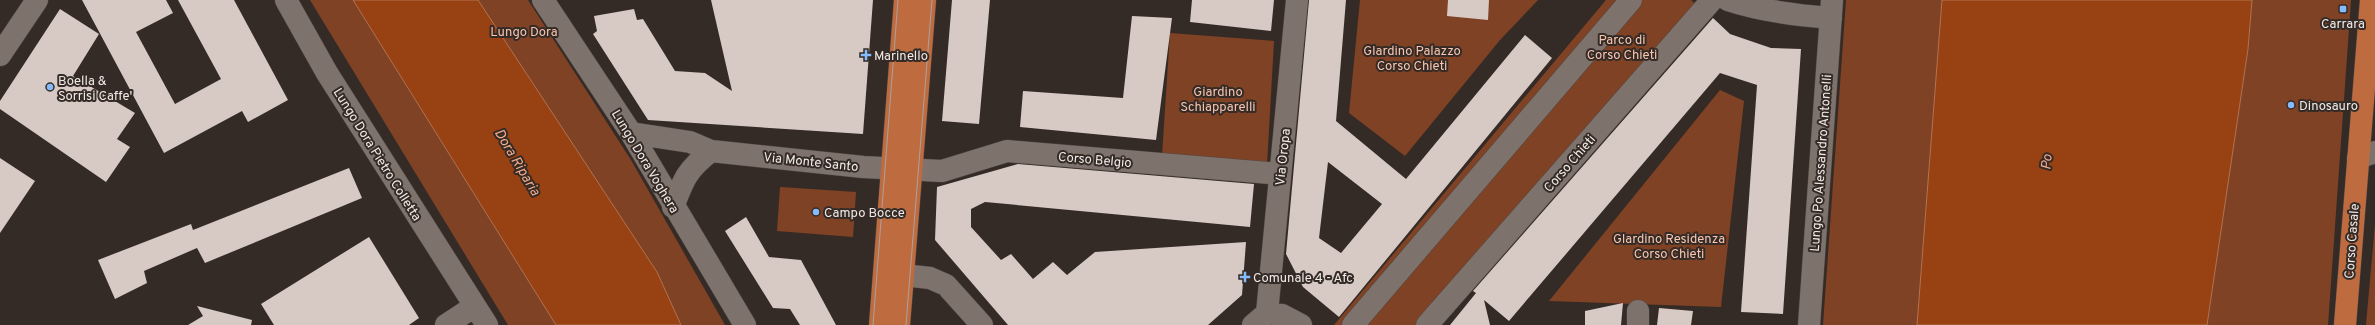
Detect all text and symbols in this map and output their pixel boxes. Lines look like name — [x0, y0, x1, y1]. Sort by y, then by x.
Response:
marker: Carrara — [2338, 4, 2348, 14]
place label: Carrara — [2321, 17, 2365, 33]
park label: Lungo Dora — [490, 25, 558, 41]
park label: Parco di Corso Chieti — [1587, 33, 1657, 64]
park label: GIardino Palazzo Corso Chieti — [1363, 44, 1461, 75]
place label: Marinello — [874, 49, 928, 65]
marker: Marinello — [861, 50, 871, 60]
place label: Boella & Sorrisi Caffe' — [58, 74, 132, 105]
street label: Lungo Po Alessandro Antonelli — [1808, 74, 1836, 252]
marker: Boella & Sorrisi Caffe' — [45, 82, 55, 92]
park label: Giardino Schiapparelli — [1180, 85, 1256, 116]
street label: Lungo Dora Pietro Colletta — [329, 86, 424, 225]
place label: Dinosauro — [2299, 99, 2358, 115]
marker: Dinosauro — [2286, 100, 2296, 110]
street label: Lungo Dora Voghera — [607, 107, 682, 217]
water label: Dora Riparia — [490, 126, 544, 200]
street label: Via Oropa — [1273, 128, 1295, 187]
street label: Corso Chieti — [1541, 132, 1600, 196]
street label: Via Monte Santo — [763, 150, 859, 176]
street label: Corso Belgio — [1057, 150, 1132, 172]
water label: Po — [2038, 153, 2057, 171]
street label: Corso Casale — [2342, 203, 2364, 279]
place label: Campo Bocce — [824, 206, 905, 222]
marker: Campo Bocce — [811, 207, 821, 217]
park label: GIardino Residenza Corso Chieti — [1613, 232, 1725, 263]
place label: Comunale 4 - Afc — [1253, 271, 1353, 287]
marker: Comunale 4 - Afc — [1240, 272, 1250, 282]

